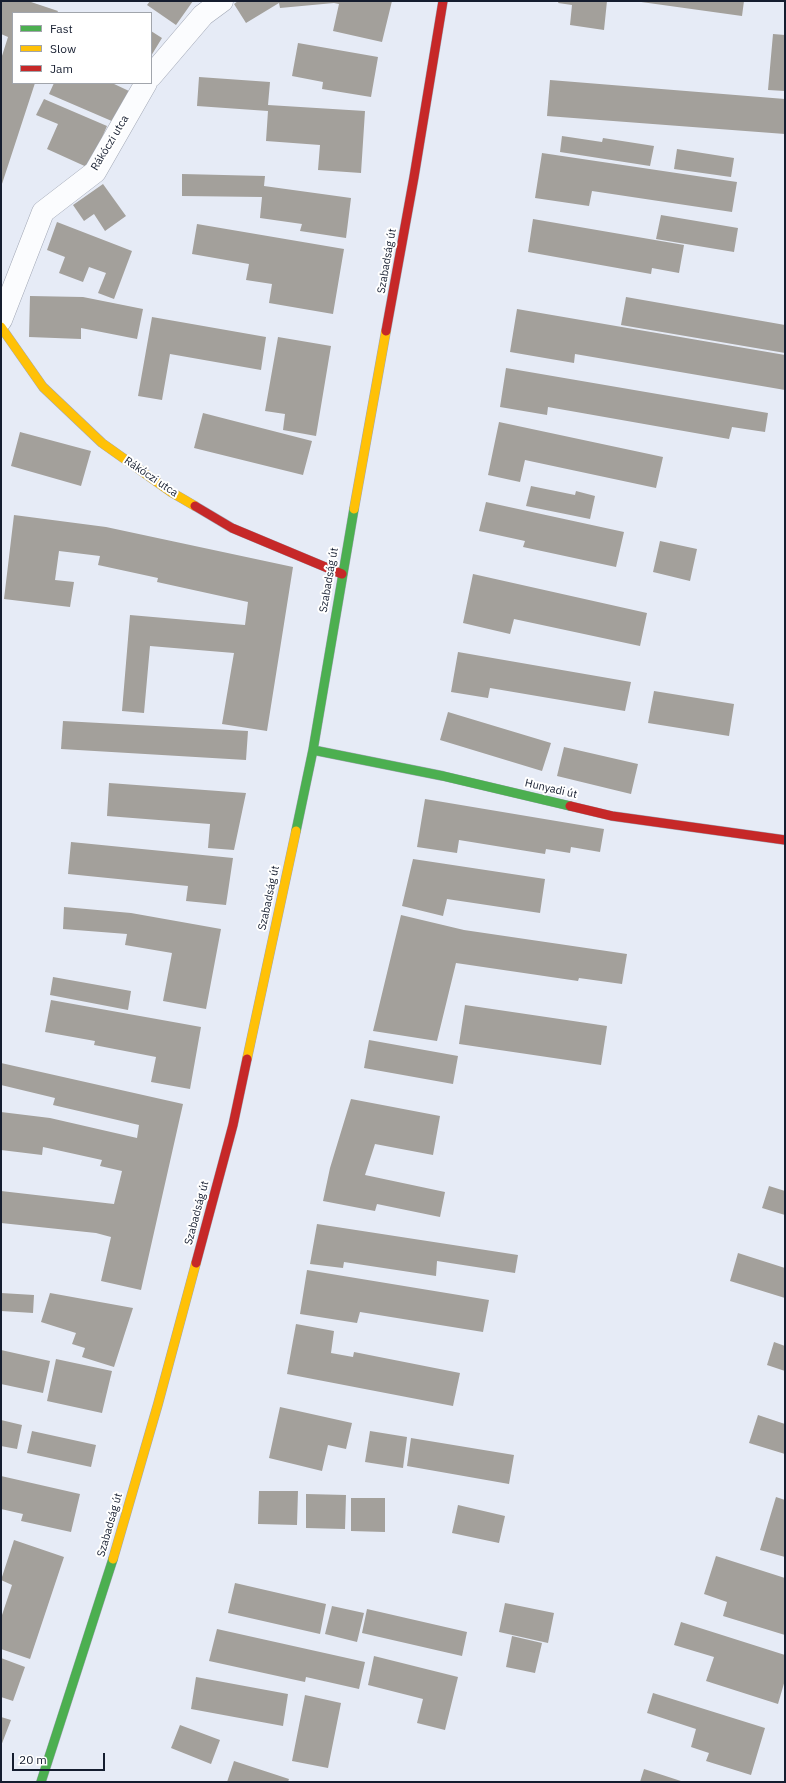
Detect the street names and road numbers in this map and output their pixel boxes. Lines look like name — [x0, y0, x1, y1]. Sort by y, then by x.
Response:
street label: Rákóczi utca — [88, 113, 132, 173]
street label: Szabadság út — [375, 227, 399, 295]
street label: Rákóczi utca — [122, 454, 180, 500]
street label: Szabadság út — [317, 546, 341, 614]
street label: Hunyadi út — [524, 777, 578, 801]
street label: Szabadság út — [256, 864, 282, 932]
street label: Szabadság út — [182, 1180, 212, 1246]
street label: Szabadság út — [95, 1492, 125, 1558]

